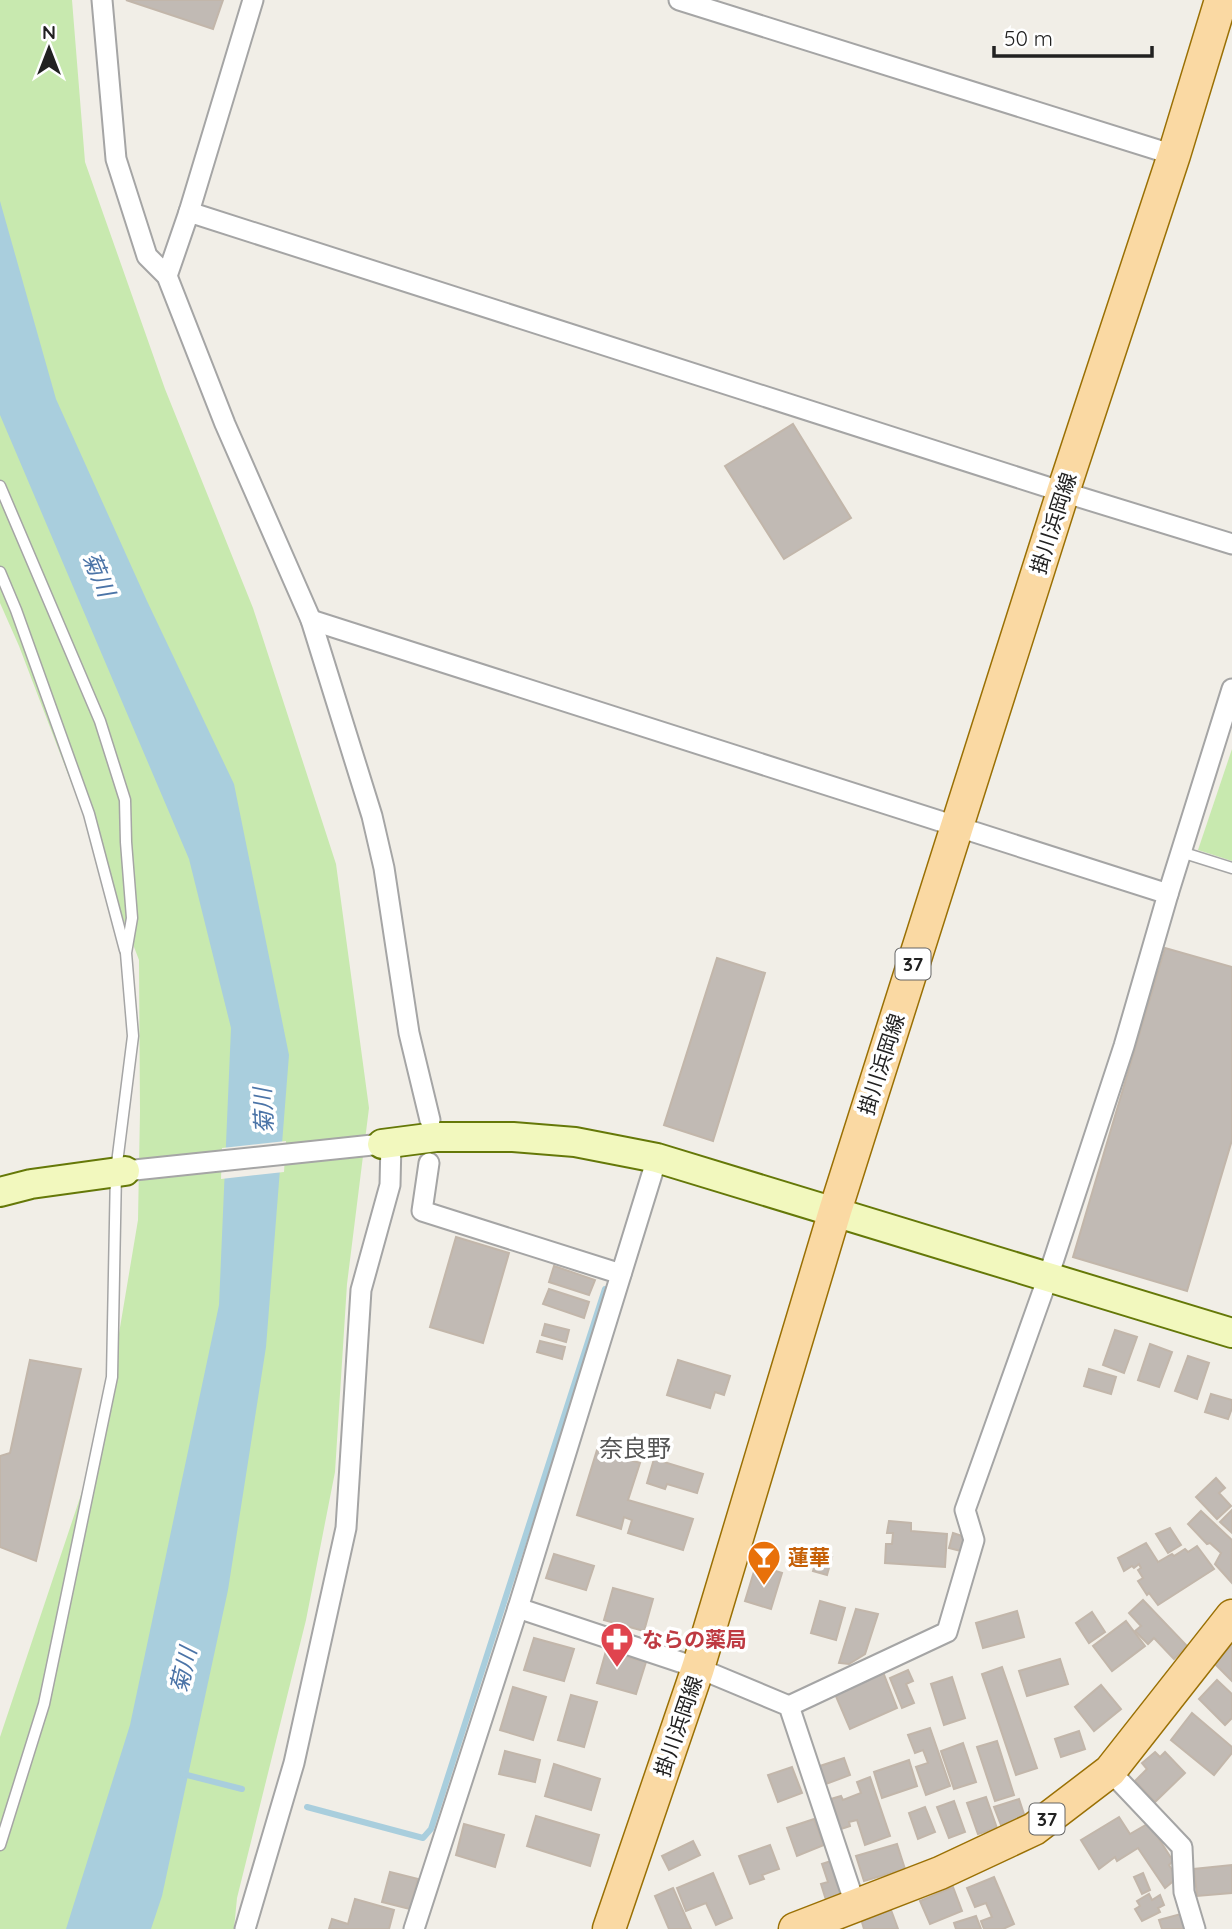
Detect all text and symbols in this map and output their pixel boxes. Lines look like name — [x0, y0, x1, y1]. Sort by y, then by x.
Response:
north arrow — [14, 14, 84, 84]
scale bar — [994, 14, 1152, 58]
text: N — [42, 20, 56, 44]
text: 50 m — [1004, 25, 1053, 51]
street label: 掛川浜岡線 — [1024, 469, 1082, 577]
water label: 菊川 — [77, 547, 123, 604]
road number: 37 — [895, 948, 930, 980]
street label: 掛川浜岡線 — [852, 1010, 910, 1118]
water label: 菊川 — [247, 1084, 279, 1135]
district label: 奈良野 — [599, 1433, 671, 1463]
bar icon: 蓮華 — [745, 1538, 783, 1587]
place label: 蓮華 — [788, 1544, 830, 1570]
pharmacy icon: ならの薬局 — [598, 1620, 636, 1669]
place label: ならの薬局 — [642, 1626, 747, 1652]
water label: 菊川 — [164, 1641, 203, 1696]
street label: 掛川浜岡線 — [649, 1672, 707, 1780]
road number: 37 — [1030, 1803, 1064, 1834]

